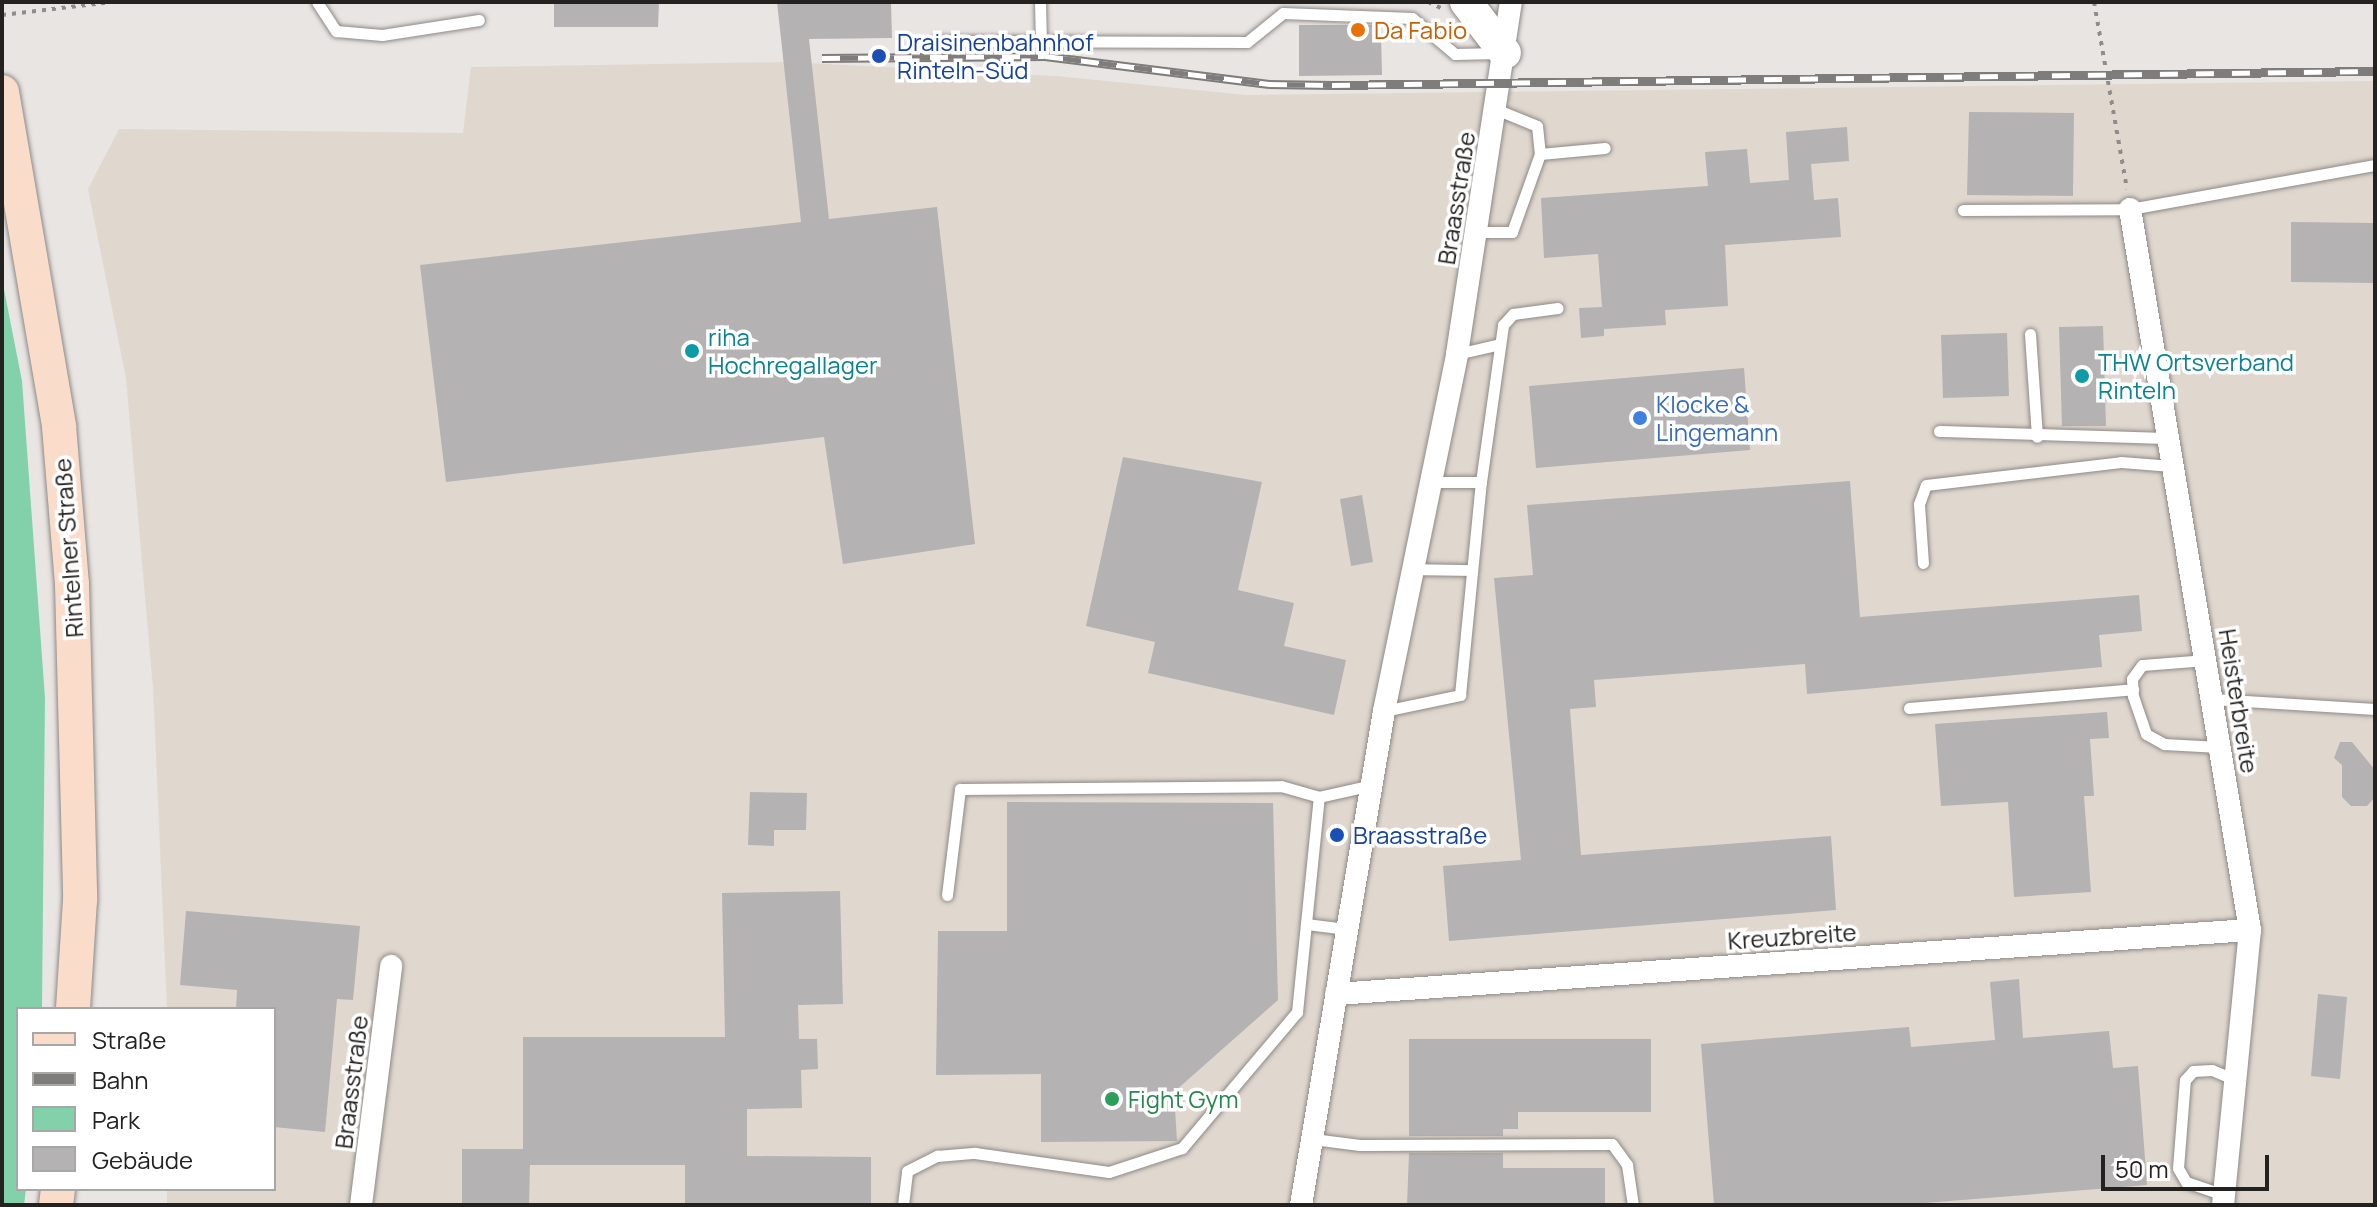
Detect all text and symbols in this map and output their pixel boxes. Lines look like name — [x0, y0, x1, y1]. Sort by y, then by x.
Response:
place label: Da Fabio — [1374, 16, 1467, 44]
marker: Da Fabio — [1349, 21, 1367, 39]
place label: Draisinenbahnhof Rinteln-Süd — [897, 28, 1094, 84]
marker: Draisinenbahnhof Rinteln-Süd — [868, 45, 890, 67]
street label: Braasstraße — [1431, 129, 1481, 267]
place label: riha Hochregallager — [708, 323, 878, 379]
marker: riha Hochregallager — [683, 342, 701, 360]
place label: THW Ortsverband Rinteln — [2098, 348, 2294, 404]
marker: THW Ortsverband Rinteln — [2073, 367, 2091, 385]
place label: Klocke & Lingemann — [1656, 390, 1778, 446]
marker: Klocke & Lingemann — [1631, 409, 1649, 427]
street label: Rintelner Straße — [47, 457, 89, 639]
street label: Heisterbreite — [2213, 627, 2265, 775]
place label: Braasstraße — [1353, 821, 1487, 849]
marker: Braasstraße — [1328, 826, 1346, 844]
street label: Kreuzbreite — [1727, 917, 1857, 955]
legend — [16, 1007, 276, 1191]
street label: Braasstraße — [329, 1014, 373, 1150]
text: Straße — [92, 1023, 166, 1056]
text: Bahn — [92, 1063, 149, 1096]
place label: Fight Gym — [1128, 1085, 1238, 1113]
marker: Fight Gym — [1103, 1090, 1121, 1108]
text: Park — [92, 1103, 140, 1136]
scale bar — [2105, 1139, 2273, 1189]
text: Gebäude — [92, 1143, 193, 1176]
text: 50 m — [2115, 1152, 2169, 1185]

